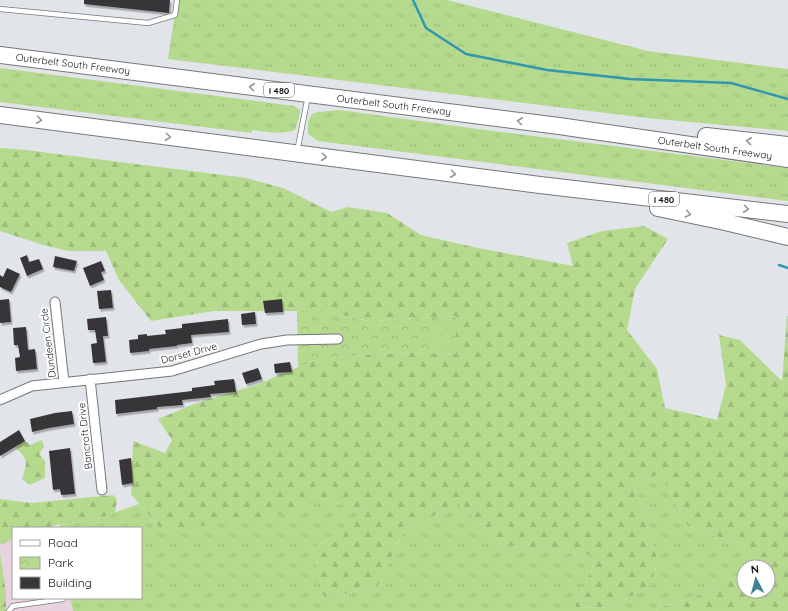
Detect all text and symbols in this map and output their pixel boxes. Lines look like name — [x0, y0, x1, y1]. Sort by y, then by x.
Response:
street label: Outerbelt South Freeway — [15, 51, 131, 77]
one-way arrow — [249, 82, 255, 91]
road number: I 480 — [264, 83, 294, 97]
street label: Outerbelt South Freeway — [336, 92, 452, 118]
one-way arrow — [36, 115, 42, 124]
one-way arrow — [517, 117, 523, 126]
one-way arrow — [165, 132, 171, 141]
street label: Outerbelt South Freeway — [657, 134, 773, 162]
one-way arrow — [746, 137, 752, 146]
one-way arrow — [321, 152, 327, 161]
one-way arrow — [450, 169, 456, 178]
road number: I 480 — [649, 192, 679, 206]
one-way arrow — [743, 204, 749, 213]
one-way arrow — [685, 209, 692, 218]
street label: Dundeen Circle — [37, 307, 59, 378]
street label: Dorset Drive — [159, 339, 219, 367]
street label: Bancroft Drive — [75, 402, 95, 470]
legend — [12, 527, 142, 599]
text: Road — [48, 535, 78, 550]
text: Park — [48, 555, 73, 570]
north arrow — [736, 559, 776, 599]
text: N — [750, 562, 760, 576]
text: Building — [48, 575, 92, 590]

